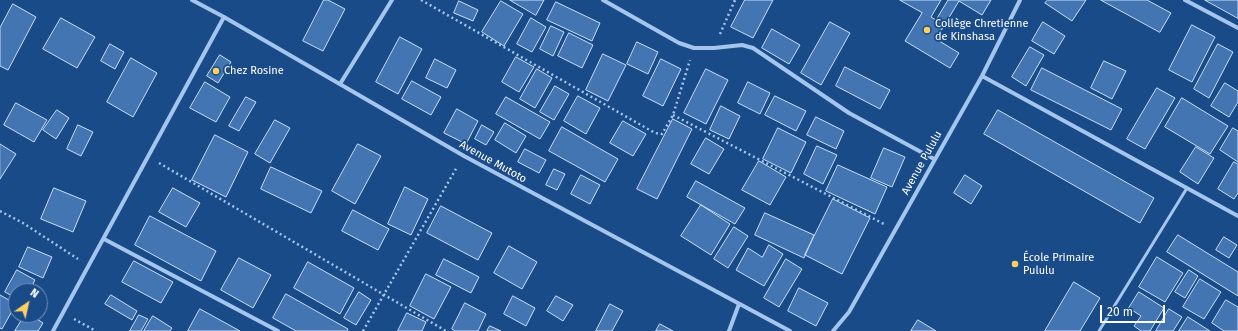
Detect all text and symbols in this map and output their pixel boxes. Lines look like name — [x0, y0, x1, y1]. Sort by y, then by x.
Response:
place label: Collège Chretienne de Kinshasa — [935, 17, 1029, 43]
marker: Collège Chretienne de Kinshasa — [922, 25, 932, 35]
place label: Chez Rosine — [224, 64, 284, 78]
marker: Chez Rosine — [211, 66, 221, 76]
street label: Avenue Pululu — [899, 129, 945, 197]
street label: Avenue Mutoto — [457, 138, 529, 186]
place label: École Primaire Pululu — [1023, 251, 1094, 277]
marker: École Primaire Pululu — [1010, 259, 1020, 269]
north arrow — [8, 283, 48, 323]
text: N — [28, 286, 41, 301]
scale bar — [1102, 297, 1167, 323]
text: 20 m — [1107, 305, 1133, 319]

